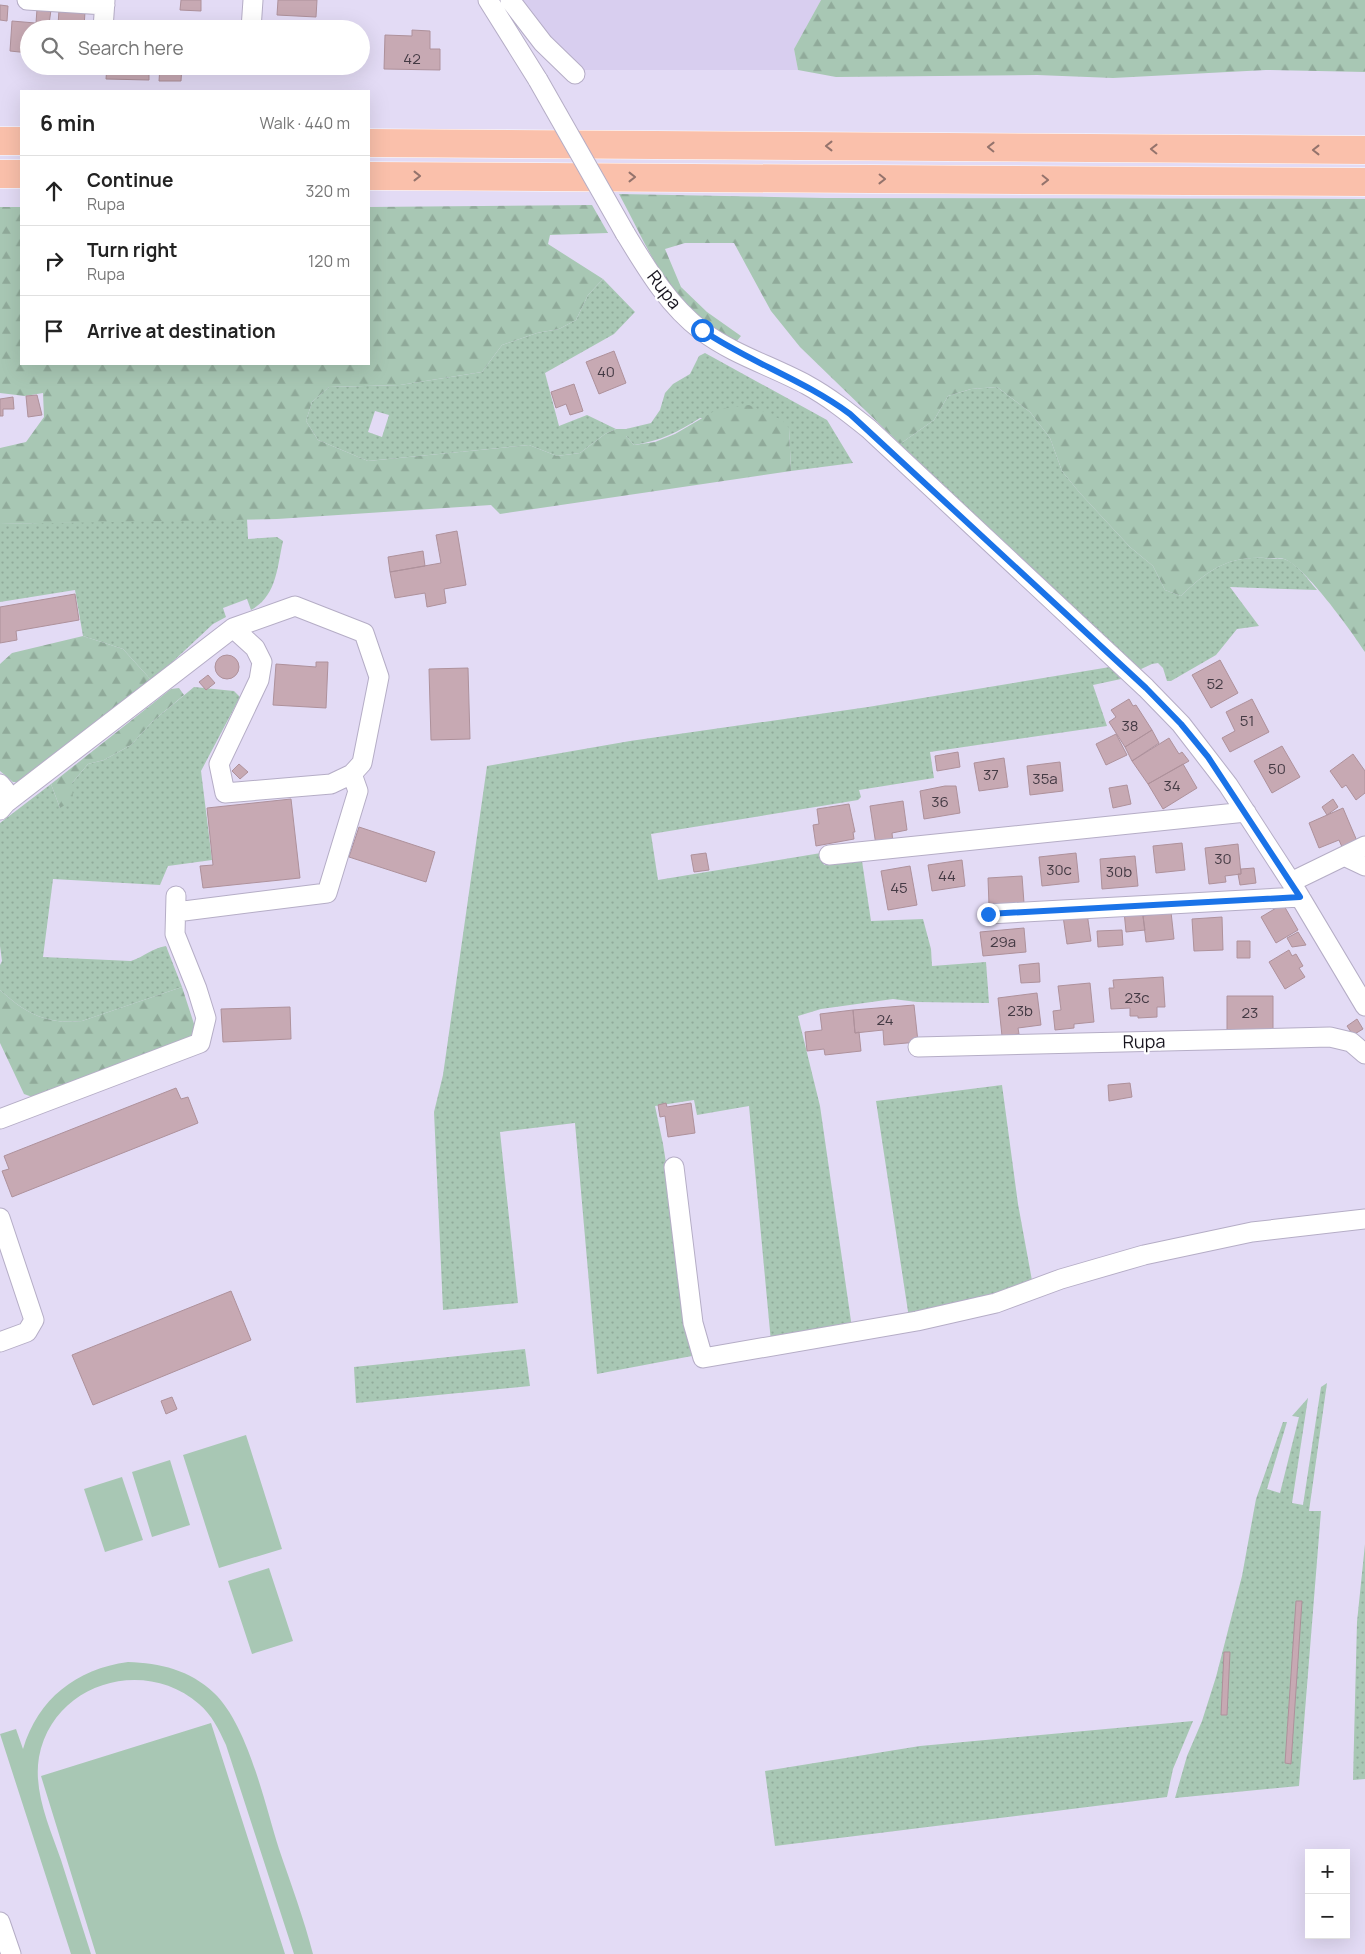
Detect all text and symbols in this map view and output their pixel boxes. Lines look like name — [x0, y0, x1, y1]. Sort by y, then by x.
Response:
search box — [20, 20, 370, 75]
icon: search — [38, 34, 66, 62]
text: Search here — [78, 35, 184, 61]
house number: 42 — [403, 48, 421, 69]
text: 6 min — [40, 109, 95, 137]
text: Walk · 440 m — [260, 112, 350, 134]
one-way arrow — [825, 141, 832, 151]
one-way arrow — [987, 142, 995, 152]
one-way arrow — [1150, 144, 1158, 154]
one-way arrow — [1312, 145, 1320, 155]
text: Continue — [87, 167, 173, 193]
one-way arrow — [414, 171, 422, 181]
one-way arrow — [629, 172, 637, 182]
one-way arrow — [879, 173, 887, 184]
one-way arrow — [1042, 175, 1049, 185]
icon: ahead — [40, 177, 68, 205]
text: 320 m — [306, 180, 350, 202]
text: Rupa — [87, 193, 125, 215]
text: Turn right — [87, 237, 177, 263]
icon: right — [40, 247, 68, 275]
text: 120 m — [308, 250, 350, 272]
text: Rupa — [87, 263, 125, 285]
street label: Rupa — [642, 265, 687, 314]
icon: arrive — [40, 317, 68, 345]
text: Arrive at destination — [87, 318, 276, 344]
route start — [691, 319, 714, 342]
house number: 40 — [597, 361, 615, 382]
house number: 52 — [1207, 673, 1223, 694]
house number: 51 — [1240, 710, 1254, 731]
house number: 38 — [1121, 715, 1139, 736]
house number: 50 — [1268, 758, 1286, 779]
house number: 37 — [983, 764, 999, 785]
house number: 35a — [1032, 768, 1058, 789]
house number: 34 — [1163, 775, 1181, 796]
house number: 36 — [931, 791, 949, 812]
house number: 30 — [1214, 848, 1232, 869]
house number: 30c — [1046, 859, 1072, 880]
house number: 30b — [1106, 861, 1132, 882]
house number: 44 — [938, 865, 956, 886]
house number: 45 — [890, 877, 908, 898]
route end — [977, 903, 1000, 926]
house number: 29a — [990, 931, 1016, 952]
house number: 23c — [1124, 987, 1150, 1008]
house number: 23b — [1007, 1000, 1033, 1021]
house number: 23 — [1242, 1002, 1258, 1023]
house number: 24 — [876, 1009, 894, 1030]
street label: Rupa — [1122, 1029, 1166, 1053]
map controls — [1305, 1849, 1350, 1939]
button: + — [1305, 1849, 1350, 1894]
button: − — [1305, 1894, 1350, 1939]

